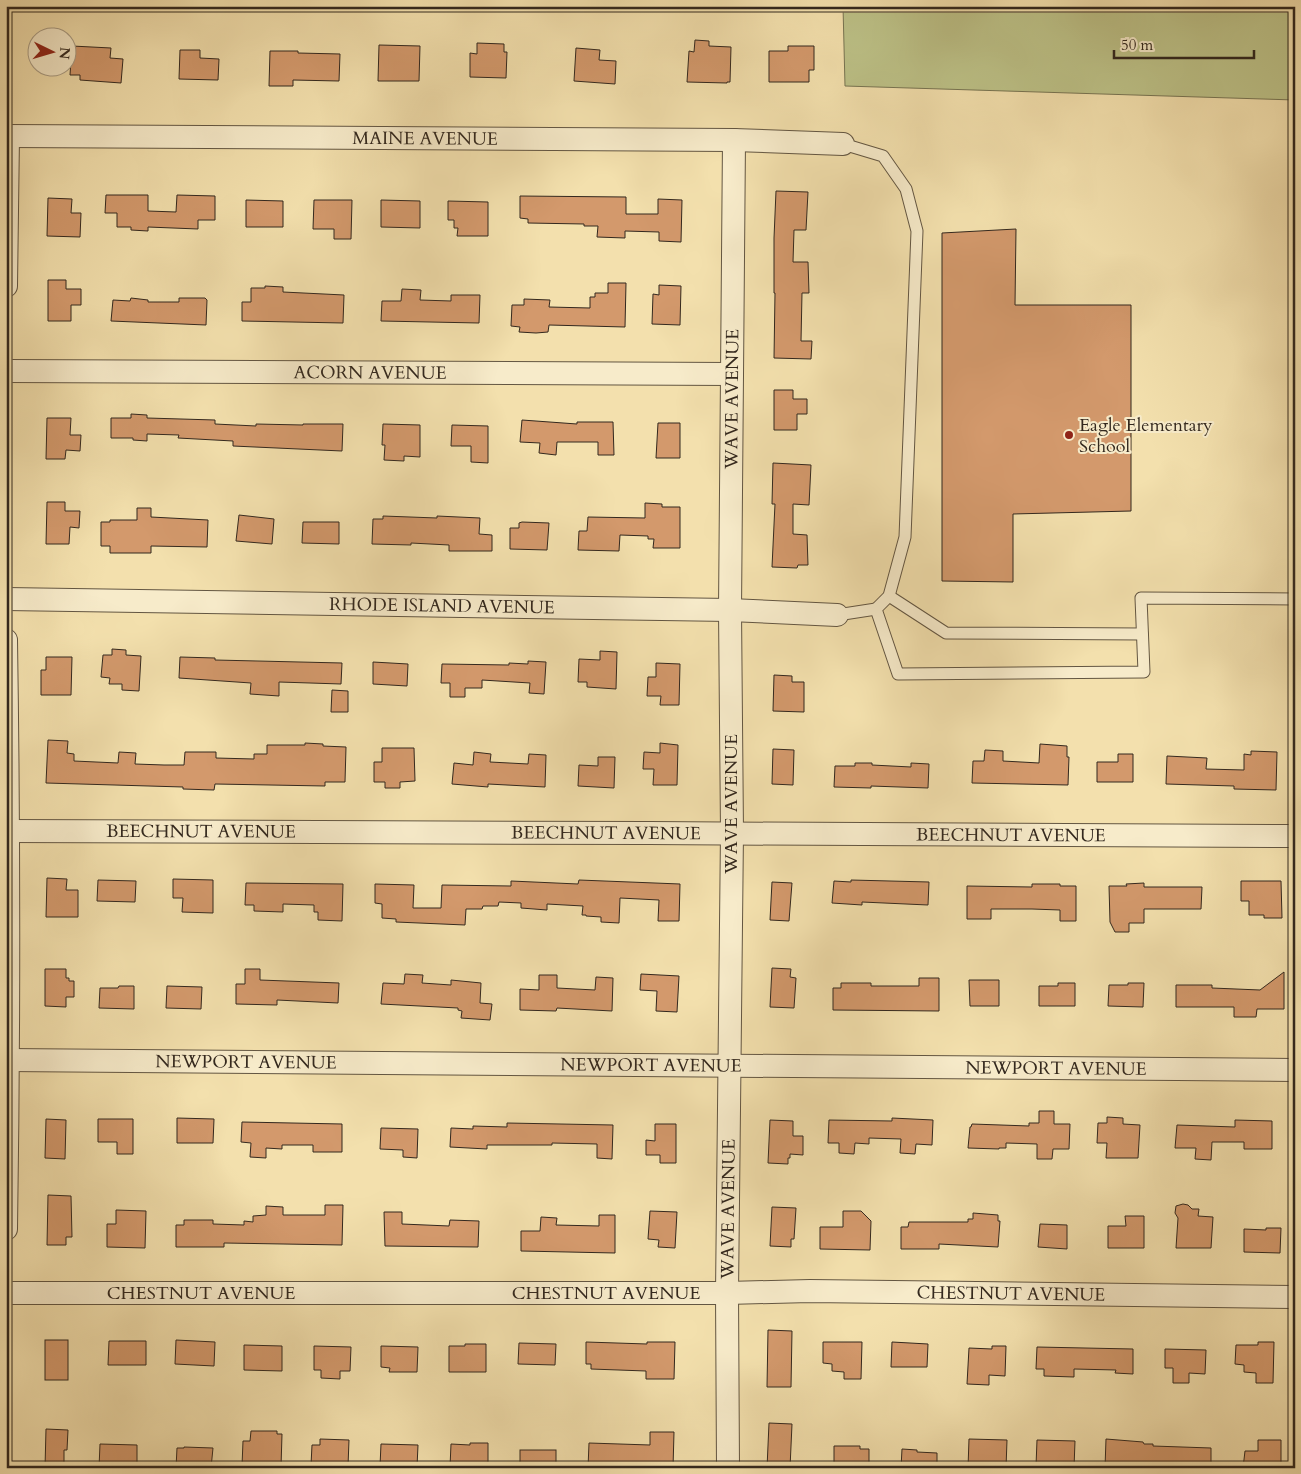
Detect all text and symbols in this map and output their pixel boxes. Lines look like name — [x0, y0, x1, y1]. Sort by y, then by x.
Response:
north arrow — [28, 28, 78, 78]
scale bar — [1114, 28, 1254, 60]
text: 50 m — [1121, 35, 1153, 55]
text: N — [54, 46, 74, 60]
street label: MAINE AVENUE — [352, 126, 498, 152]
street label: WAVE AVENUE — [719, 329, 745, 470]
street label: ACORN AVENUE — [293, 360, 447, 386]
place label: Eagle Elementary School — [1079, 413, 1213, 459]
marker: Eagle Elementary School — [1063, 429, 1075, 441]
street label: RHODE ISLAND AVENUE — [329, 592, 555, 620]
street label: WAVE AVENUE — [719, 734, 744, 875]
street label: BEECHNUT AVENUE — [106, 819, 296, 845]
street label: BEECHNUT AVENUE — [511, 820, 701, 846]
street label: BEECHNUT AVENUE — [916, 823, 1106, 848]
street label: NEWPORT AVENUE — [155, 1049, 337, 1076]
street label: NEWPORT AVENUE — [560, 1052, 742, 1079]
street label: NEWPORT AVENUE — [965, 1055, 1147, 1082]
street label: WAVE AVENUE — [715, 1139, 742, 1280]
street label: CHESTNUT AVENUE — [917, 1280, 1105, 1308]
street label: CHESTNUT AVENUE — [107, 1281, 295, 1306]
street label: CHESTNUT AVENUE — [512, 1281, 700, 1306]

